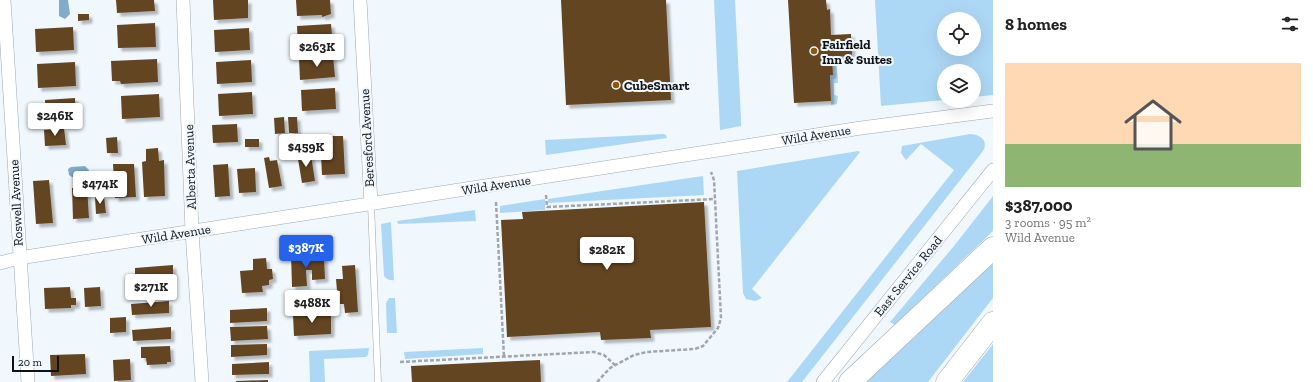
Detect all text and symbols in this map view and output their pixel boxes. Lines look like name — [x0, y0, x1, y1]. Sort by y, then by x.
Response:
map controls — [937, 12, 981, 108]
button: locate — [937, 12, 981, 56]
icon: filters — [1279, 13, 1301, 35]
text: 8 homes — [1005, 14, 1067, 34]
pin: $263K — [289, 34, 345, 68]
place label: Fairfield Inn & Suites — [822, 37, 892, 67]
text: $263K — [299, 39, 335, 54]
marker: Fairfield Inn & Suites — [809, 46, 819, 56]
button: layers — [937, 64, 981, 108]
place label: CubeSmart — [624, 78, 690, 93]
marker: CubeSmart — [611, 80, 621, 90]
street label: Beresford Avenue — [357, 89, 377, 187]
icon: home — [1117, 89, 1189, 161]
pin: $246K — [27, 103, 83, 137]
text: $246K — [37, 108, 73, 123]
street label: Wild Avenue — [780, 122, 852, 148]
street label: Alberta Avenue — [181, 124, 199, 210]
pin: $459K — [278, 134, 334, 168]
text: $459K — [288, 139, 324, 154]
street label: Roswell Avenue — [6, 159, 26, 247]
pin: $474K — [72, 171, 128, 205]
street label: Wild Avenue — [460, 172, 532, 198]
text: $474K — [82, 176, 118, 191]
text: $387,000 — [1005, 195, 1073, 215]
text: 3 rooms · 95 m² — [1005, 215, 1091, 230]
street label: Wild Avenue — [140, 221, 212, 247]
text: Wild Avenue — [1005, 230, 1075, 245]
street label: East Service Road — [871, 233, 945, 319]
pin: $387K — [278, 235, 334, 269]
pin: $282K — [579, 237, 635, 271]
text: $387K — [288, 240, 324, 255]
text: $282K — [589, 242, 625, 257]
pin: $271K — [123, 274, 179, 308]
text: $271K — [134, 279, 168, 294]
pin: $488K — [284, 290, 340, 324]
text: $488K — [294, 295, 330, 310]
scale bar — [12, 354, 59, 373]
text: 20 m — [18, 356, 42, 369]

